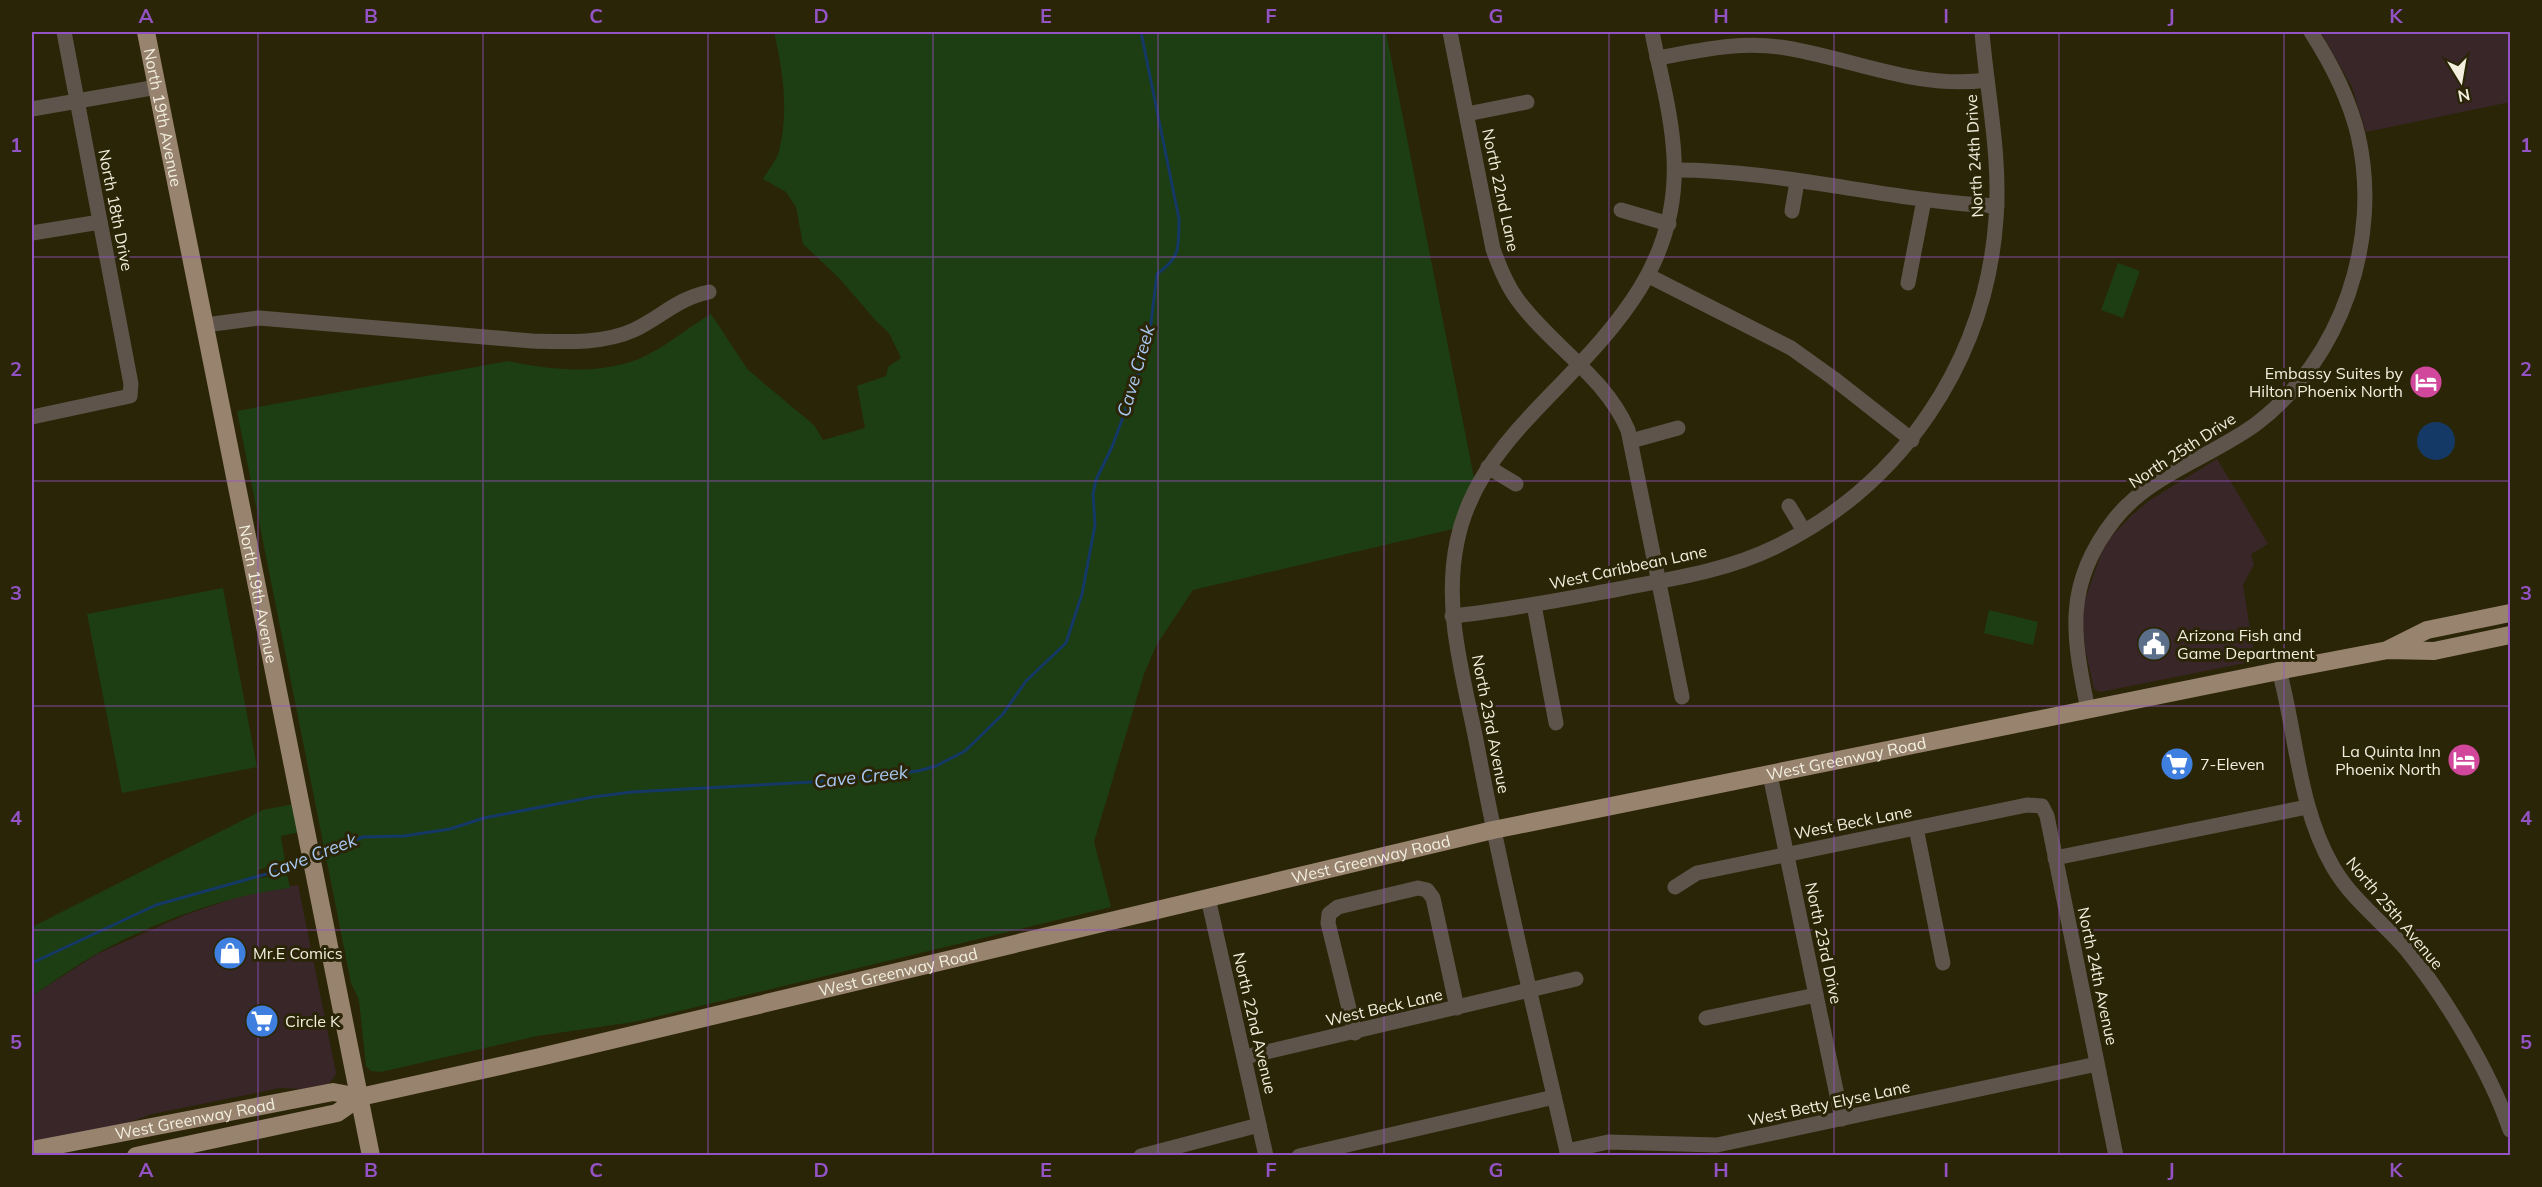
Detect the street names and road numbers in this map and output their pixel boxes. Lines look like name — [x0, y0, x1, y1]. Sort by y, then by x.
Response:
street label: North 19th Avenue — [139, 46, 187, 188]
street label: North 24th Drive — [1961, 94, 1987, 218]
street label: North 22nd Lane — [1478, 127, 1524, 253]
street label: North 18th Drive — [94, 147, 138, 273]
street label: North 25th Drive — [2125, 408, 2239, 492]
street label: North 19th Avenue — [235, 523, 282, 665]
street label: West Caribbean Lane — [1547, 541, 1709, 593]
street label: North 23rd Avenue — [1468, 653, 1514, 795]
street label: West Greenway Road — [1765, 733, 1928, 784]
street label: West Beck Lane — [1792, 801, 1914, 843]
street label: West Greenway Road — [1289, 831, 1452, 888]
street label: North 25th Avenue — [2342, 853, 2448, 973]
street label: North 23rd Drive — [1801, 880, 1847, 1006]
street label: North 24th Avenue — [2074, 905, 2122, 1047]
street label: West Greenway Road — [817, 943, 979, 1000]
street label: North 22nd Avenue — [1229, 950, 1281, 1096]
street label: West Beck Lane — [1324, 984, 1444, 1030]
street label: West Betty Elyse Lane — [1746, 1076, 1912, 1130]
street label: West Greenway Road — [113, 1093, 277, 1144]

